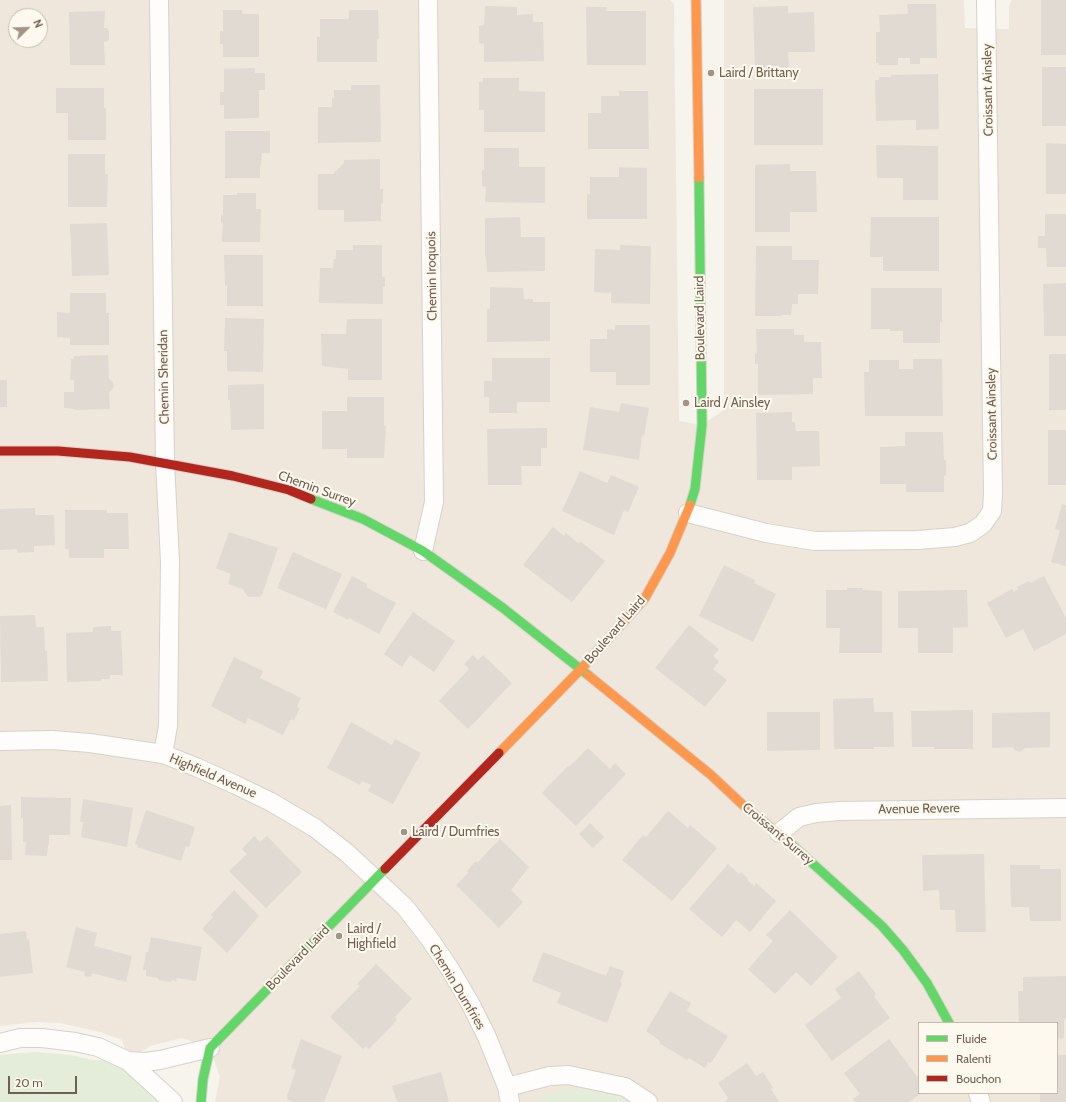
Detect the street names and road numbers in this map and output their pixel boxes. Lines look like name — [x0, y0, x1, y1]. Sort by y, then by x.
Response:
street label: Croissant Ainsley — [979, 43, 997, 137]
street label: Chemin Iroquois — [423, 231, 441, 321]
street label: Boulevard Laird — [691, 276, 709, 360]
street label: Chemin Sheridan — [155, 329, 173, 425]
street label: Croissant Ainsley — [983, 367, 1001, 461]
street label: Chemin Surrey — [276, 468, 358, 510]
street label: Boulevard Laird — [581, 593, 649, 667]
street label: Highfield Avenue — [167, 751, 259, 801]
street label: Croissant Surrey — [739, 799, 817, 869]
street label: Avenue Revere — [878, 800, 960, 818]
street label: Boulevard Laird — [263, 922, 333, 994]
street label: Chemin Dumfries — [425, 942, 489, 1032]

